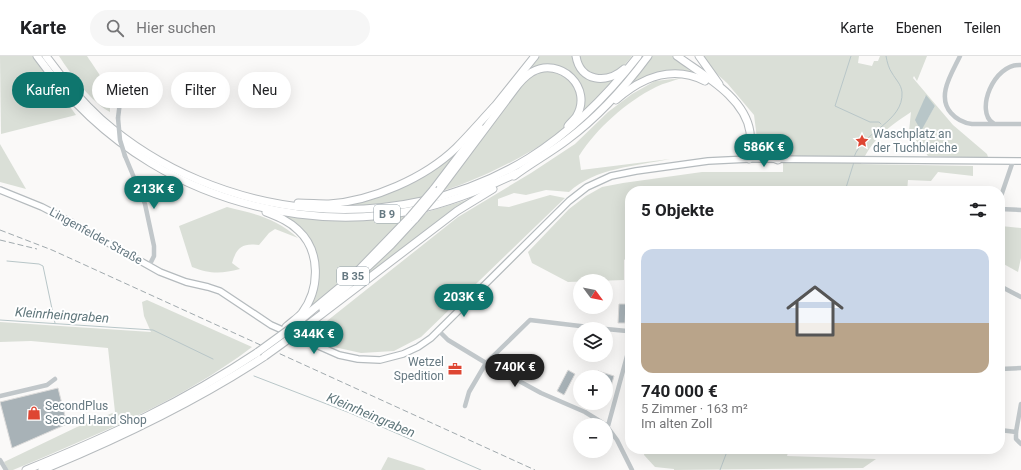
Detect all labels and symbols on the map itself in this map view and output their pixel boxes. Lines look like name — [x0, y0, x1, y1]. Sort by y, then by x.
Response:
place label: Waschplatz an der Tuchbleiche — [873, 127, 957, 155]
place icon: Waschplatz an der Tuchbleiche — [854, 133, 870, 149]
pin: 586K € — [731, 134, 797, 168]
pin: 213K € — [121, 176, 187, 210]
street label: Lingenfelder Straße — [47, 205, 145, 267]
road number: B 9 — [374, 205, 400, 223]
road number: B 35 — [337, 267, 369, 285]
north arrow — [573, 274, 613, 314]
pin: 203K € — [431, 284, 497, 318]
water label: Kleinrheingraben — [14, 304, 110, 326]
pin: 344K € — [281, 321, 347, 355]
pin: 740K € — [482, 354, 548, 388]
place label: Wetzel Spedition — [394, 355, 444, 383]
office icon: Wetzel Spedition — [447, 361, 463, 377]
water label: Kleinrheingraben — [325, 390, 417, 440]
place label: SecondPlus Second Hand Shop — [45, 399, 147, 427]
shop icon: SecondPlus Second Hand Shop — [26, 405, 42, 421]

